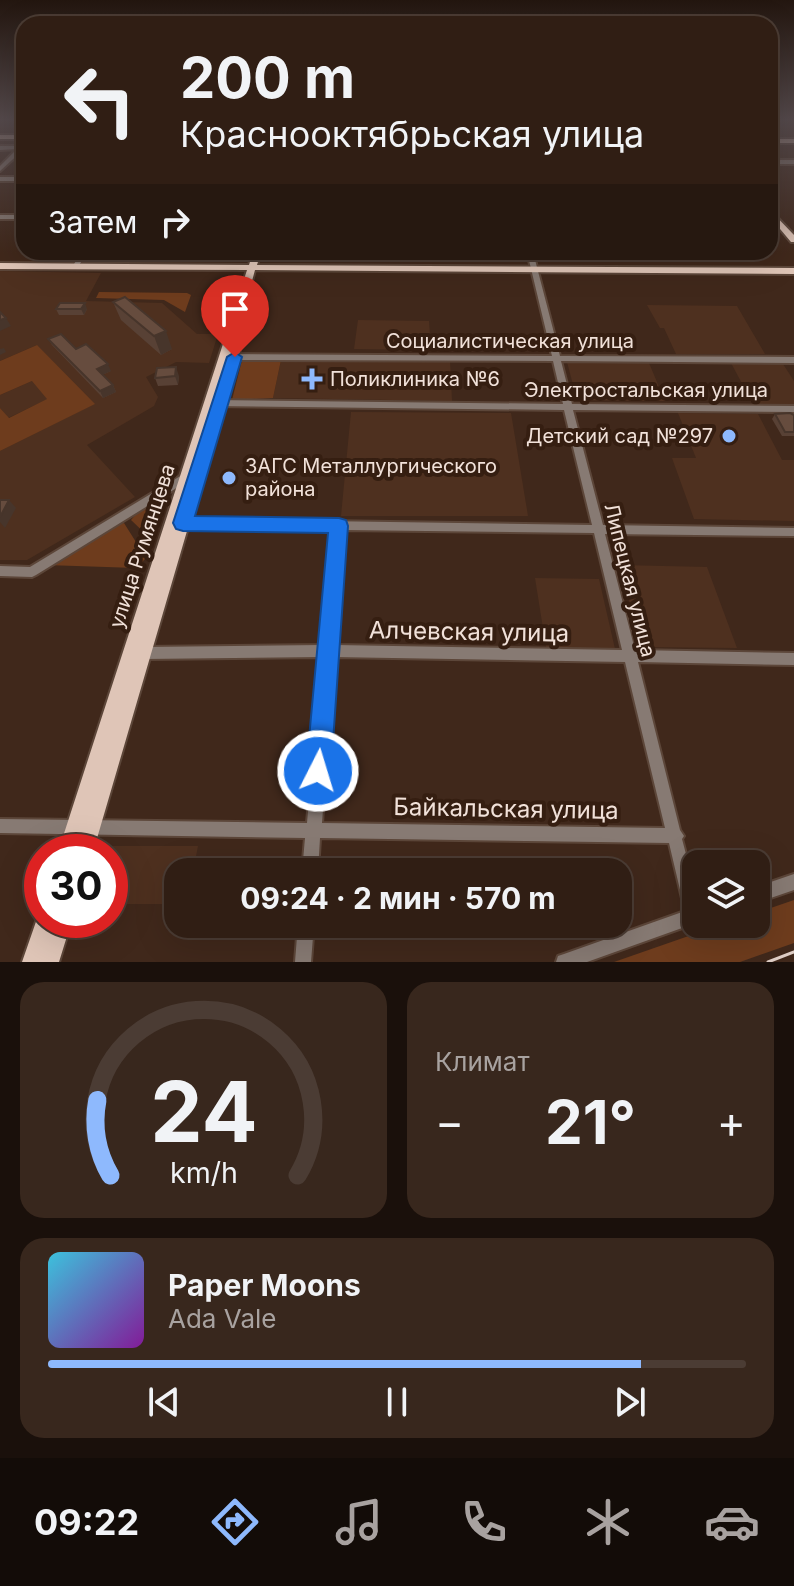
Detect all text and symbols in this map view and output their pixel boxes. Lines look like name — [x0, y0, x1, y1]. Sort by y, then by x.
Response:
text: 200 m — [180, 44, 355, 112]
icon: left — [48, 48, 152, 152]
text: Краснооктябрьская улица — [180, 112, 644, 156]
icon: right — [153, 200, 197, 244]
text: Затем — [48, 204, 137, 240]
pin — [201, 275, 269, 357]
icon: arrive — [213, 287, 257, 331]
street label: Социалистическая улица — [386, 329, 634, 353]
place label: Поликлиника №6 — [330, 367, 500, 391]
marker: Поликлиника №6 — [301, 368, 323, 390]
street label: Электростальская улица — [524, 378, 768, 402]
place label: Детский сад №297 — [526, 424, 713, 448]
marker: Детский сад №297 — [720, 427, 738, 445]
place label: ЗАГС Металлургического района — [245, 454, 497, 501]
street label: улица Румянцева — [104, 461, 180, 631]
marker: ЗАГС Металлургического района — [220, 469, 238, 487]
street label: Липецкая улица — [599, 501, 661, 659]
street label: Алчевская улица — [369, 615, 569, 648]
position arrow — [276, 729, 360, 813]
street label: Байкальская улица — [393, 792, 619, 825]
speed limit sign: 30 — [24, 834, 128, 938]
map controls — [682, 850, 770, 938]
button: layers — [682, 850, 770, 938]
text: 09:24 · 2 мин · 570 m — [240, 880, 556, 916]
text: Климат — [435, 1046, 530, 1077]
text: 24 — [150, 1061, 257, 1162]
text: 21° — [545, 1086, 636, 1158]
text: − — [435, 1095, 464, 1149]
text: + — [717, 1095, 746, 1149]
text: km/h — [170, 1155, 237, 1190]
text: Paper Moons — [168, 1267, 361, 1303]
text: Ada Vale — [168, 1303, 276, 1334]
icon: previous — [142, 1380, 186, 1424]
icon: pause — [375, 1380, 419, 1424]
icon: next — [608, 1380, 652, 1424]
icon: directions — [207, 1494, 263, 1550]
icon: music — [331, 1494, 387, 1550]
icon: phone — [456, 1494, 512, 1550]
icon: climate — [580, 1494, 636, 1550]
icon: car — [704, 1494, 760, 1550]
text: 09:22 — [34, 1500, 139, 1544]

